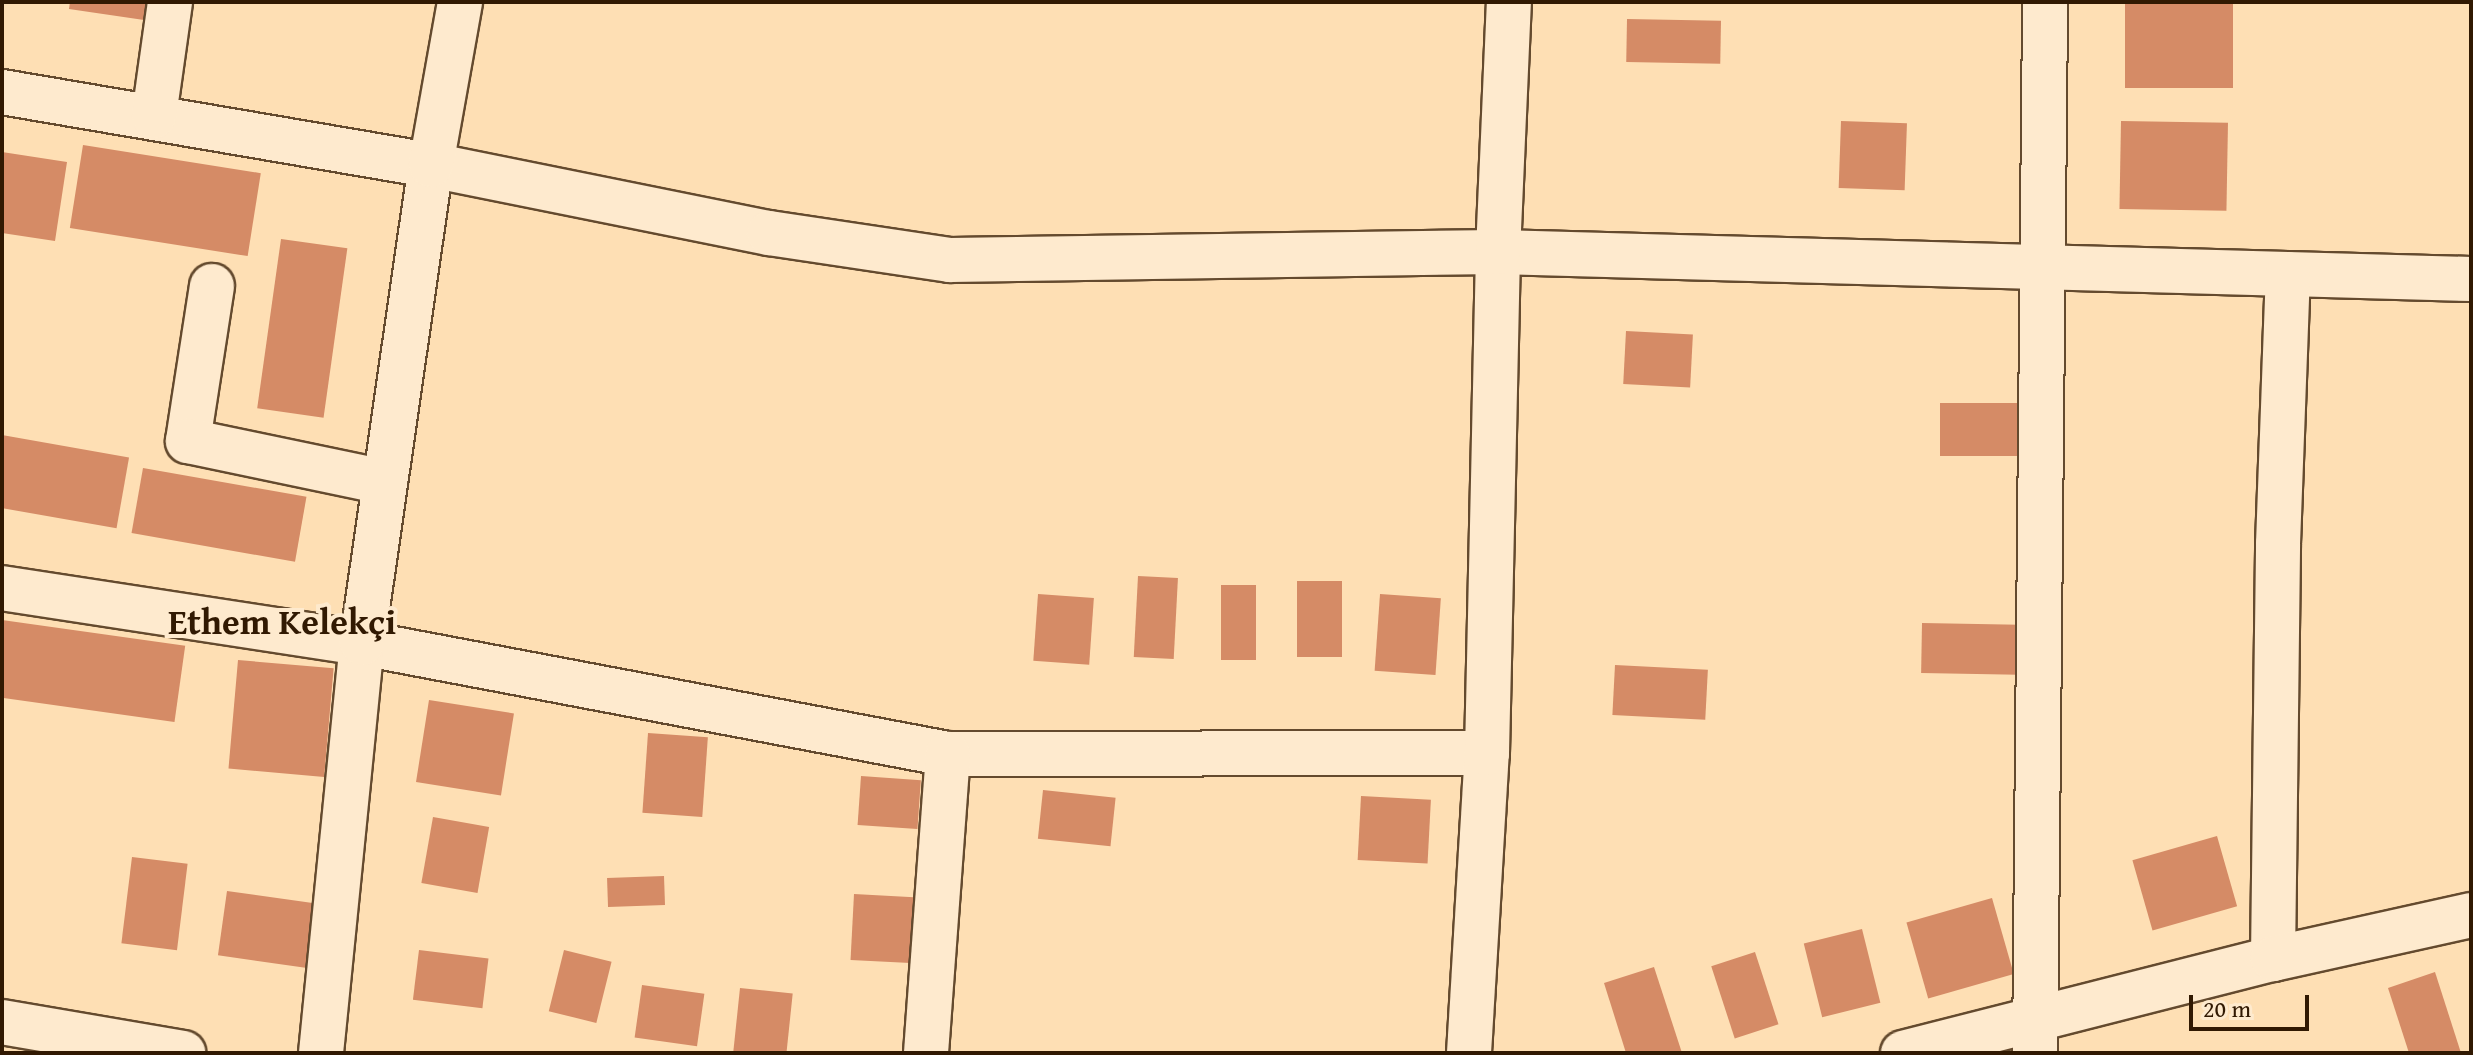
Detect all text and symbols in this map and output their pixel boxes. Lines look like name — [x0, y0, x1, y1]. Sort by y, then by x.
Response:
district label: Ethem Kelekçi — [168, 599, 396, 643]
scale bar — [2193, 979, 2313, 1029]
text: 20 m — [2203, 991, 2251, 1026]

